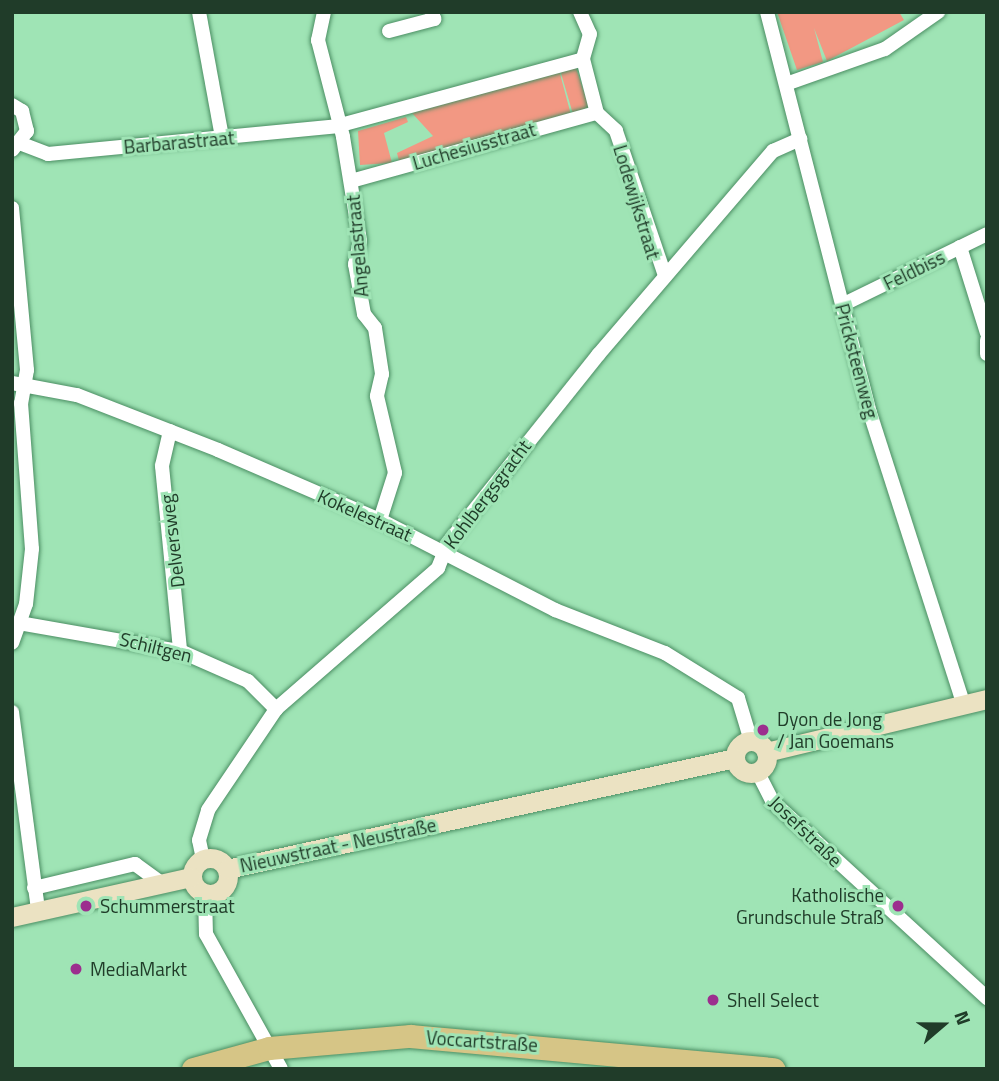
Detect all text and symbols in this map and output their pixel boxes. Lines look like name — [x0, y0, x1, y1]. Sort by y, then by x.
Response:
street label: Luchesiusstraat — [410, 118, 538, 174]
street label: Barbarastraat — [123, 126, 235, 158]
street label: Lodewijkstraat — [609, 142, 665, 262]
street label: Angelastraat — [341, 194, 373, 298]
street label: Feldbiss — [880, 245, 948, 295]
street label: Pricksteenweg — [831, 301, 883, 421]
street label: Kohlbergsgracht — [439, 435, 535, 553]
street label: Kokelestraat — [314, 484, 416, 546]
street label: Delversweg — [155, 493, 189, 589]
street label: Schiltgen — [118, 627, 194, 667]
place label: Dyon de Jong / Jan Goemans — [777, 708, 894, 752]
marker: Dyon de Jong / Jan Goemans — [755, 722, 771, 738]
street label: Josefstraße — [765, 791, 847, 871]
street label: Nieuwstraat - Neustraße — [238, 813, 438, 877]
place label: Katholische Grundschule Straß — [736, 884, 884, 928]
place label: Schummerstraat — [100, 895, 235, 917]
marker: Schummerstraat — [78, 898, 94, 914]
marker: Katholische Grundschule Straß — [890, 898, 906, 914]
place label: MediaMarkt — [90, 958, 187, 980]
marker: MediaMarkt — [68, 961, 84, 977]
place label: Shell Select — [727, 989, 819, 1011]
north arrow — [908, 990, 978, 1060]
marker: Shell Select — [705, 992, 721, 1008]
text: N — [947, 1006, 979, 1029]
street label: Voccartstraße — [425, 1026, 539, 1056]

